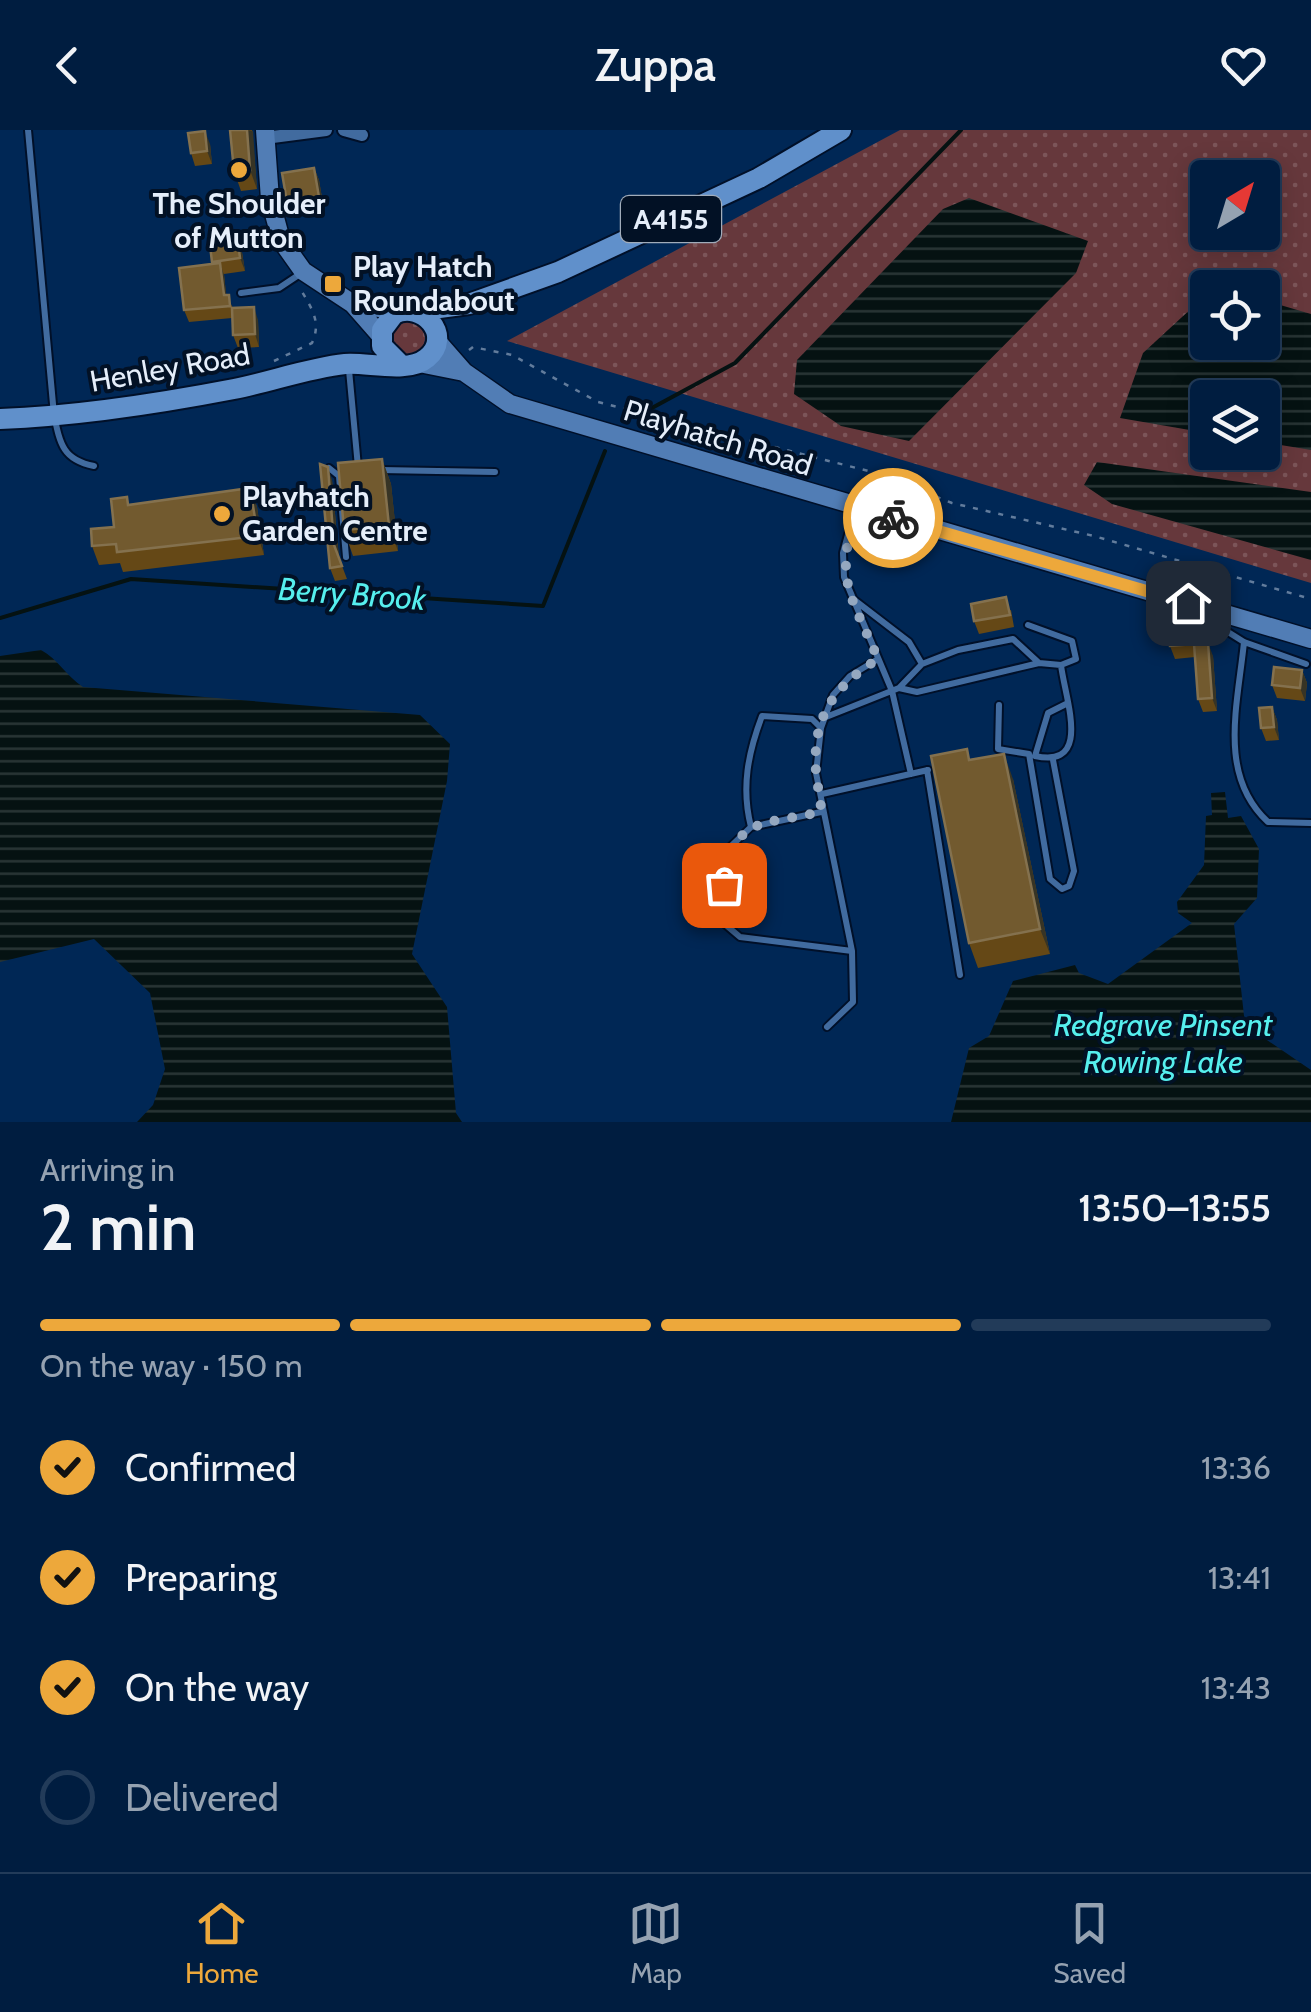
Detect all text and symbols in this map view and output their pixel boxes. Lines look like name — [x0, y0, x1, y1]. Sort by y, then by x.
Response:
icon: back — [40, 38, 95, 93]
text: Zuppa — [595, 38, 716, 92]
icon: heart — [1216, 38, 1271, 93]
marker: The Shoulder of Mutton — [228, 159, 250, 181]
north arrow — [1190, 160, 1280, 250]
map controls — [1190, 160, 1280, 470]
place label: The Shoulder of Mutton — [153, 185, 326, 256]
road number: A4155 — [621, 196, 721, 242]
place label: Play Hatch Roundabout — [353, 248, 515, 319]
button: locate — [1190, 270, 1280, 360]
marker: Play Hatch Roundabout — [322, 273, 344, 295]
street label: Henley Road — [87, 335, 253, 400]
button: layers — [1190, 380, 1280, 470]
street label: Playhatch Road — [619, 391, 817, 484]
courier — [843, 468, 943, 568]
place label: Playhatch Garden Centre — [242, 478, 428, 549]
icon: bike — [866, 491, 921, 546]
marker: Playhatch Garden Centre — [211, 503, 233, 525]
pin — [1146, 561, 1231, 646]
water label: Berry Brook — [277, 569, 428, 618]
icon: home — [1161, 576, 1216, 631]
pin — [682, 843, 767, 928]
icon: bag — [697, 858, 752, 913]
water label: Redgrave Pinsent Rowing Lake — [1054, 1005, 1274, 1081]
text: Arriving in — [40, 1150, 175, 1189]
text: 13:50–13:55 — [1078, 1184, 1271, 1231]
text: 2 min — [40, 1187, 197, 1266]
text: On the way · 150 m — [40, 1346, 303, 1385]
icon: check — [40, 1440, 95, 1495]
text: Confirmed — [125, 1444, 296, 1491]
text: 13:36 — [1201, 1448, 1271, 1487]
icon: check — [40, 1550, 95, 1605]
text: Preparing — [125, 1554, 277, 1601]
text: 13:41 — [1208, 1558, 1271, 1597]
icon: check — [40, 1660, 95, 1715]
text: On the way — [125, 1664, 309, 1711]
text: 13:43 — [1201, 1668, 1271, 1707]
text: Delivered — [125, 1774, 279, 1821]
tab: Home — [185, 1896, 259, 1990]
tab: Map — [628, 1896, 683, 1990]
tab: Saved — [1053, 1896, 1126, 1990]

